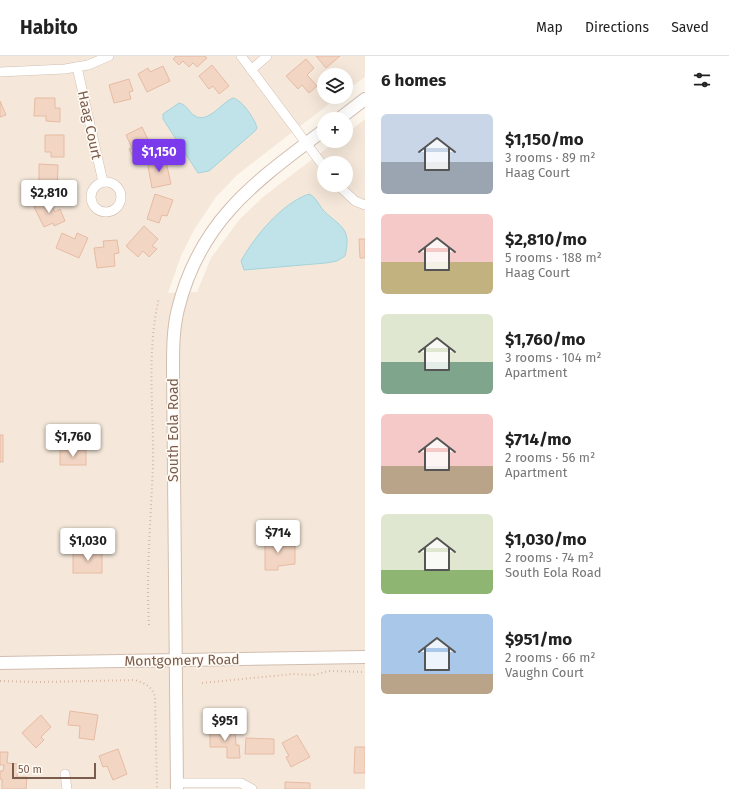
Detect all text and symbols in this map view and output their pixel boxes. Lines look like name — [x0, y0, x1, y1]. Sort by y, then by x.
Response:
text: Habito — [20, 16, 78, 39]
text: Map — [536, 19, 563, 36]
text: Directions — [585, 19, 649, 36]
text: Saved — [671, 19, 709, 36]
map controls — [317, 68, 353, 192]
button: layers — [317, 68, 353, 104]
icon: filters — [691, 69, 713, 91]
text: 6 homes — [381, 70, 446, 91]
street label: Haag Court — [74, 89, 105, 162]
button: + — [317, 112, 353, 148]
text: $1,150/mo — [505, 129, 584, 150]
icon: home — [413, 130, 461, 178]
pin: $1,150 — [126, 139, 192, 173]
text: $1,150 — [141, 144, 177, 159]
text: 3 rooms · 89 m² — [505, 150, 595, 165]
button: − — [317, 156, 353, 192]
text: Haag Court — [505, 165, 570, 180]
pin: $2,810 — [16, 180, 82, 214]
text: $2,810 — [30, 185, 68, 200]
text: $2,810/mo — [505, 229, 587, 250]
icon: home — [413, 230, 461, 278]
text: 5 rooms · 188 m² — [505, 250, 602, 265]
text: Haag Court — [505, 265, 570, 280]
text: $1,760/mo — [505, 329, 586, 350]
icon: home — [413, 330, 461, 378]
text: 3 rooms · 104 m² — [505, 350, 602, 365]
text: Apartment — [505, 365, 567, 380]
street label: South Eola Road — [165, 378, 182, 482]
pin: $1,760 — [40, 424, 106, 458]
text: $1,760 — [55, 429, 91, 444]
text: $714/mo — [505, 429, 572, 450]
icon: home — [413, 430, 461, 478]
text: 2 rooms · 56 m² — [505, 450, 595, 465]
text: Apartment — [505, 465, 567, 480]
pin: $714 — [254, 520, 302, 554]
text: $714 — [265, 525, 291, 540]
pin: $1,030 — [55, 528, 121, 562]
text: $1,030/mo — [505, 529, 587, 550]
icon: home — [413, 530, 461, 578]
text: $1,030 — [69, 533, 107, 548]
text: 2 rooms · 74 m² — [505, 550, 594, 565]
text: South Eola Road — [505, 565, 602, 580]
text: $951/mo — [505, 629, 572, 650]
icon: home — [413, 630, 461, 678]
text: 2 rooms · 66 m² — [505, 650, 596, 665]
street label: Montgomery Road — [124, 651, 240, 670]
text: Vaughn Court — [505, 665, 584, 680]
pin: $951 — [201, 708, 249, 742]
text: $951 — [212, 713, 238, 728]
scale bar — [12, 761, 96, 780]
text: 50 m — [18, 763, 42, 776]

